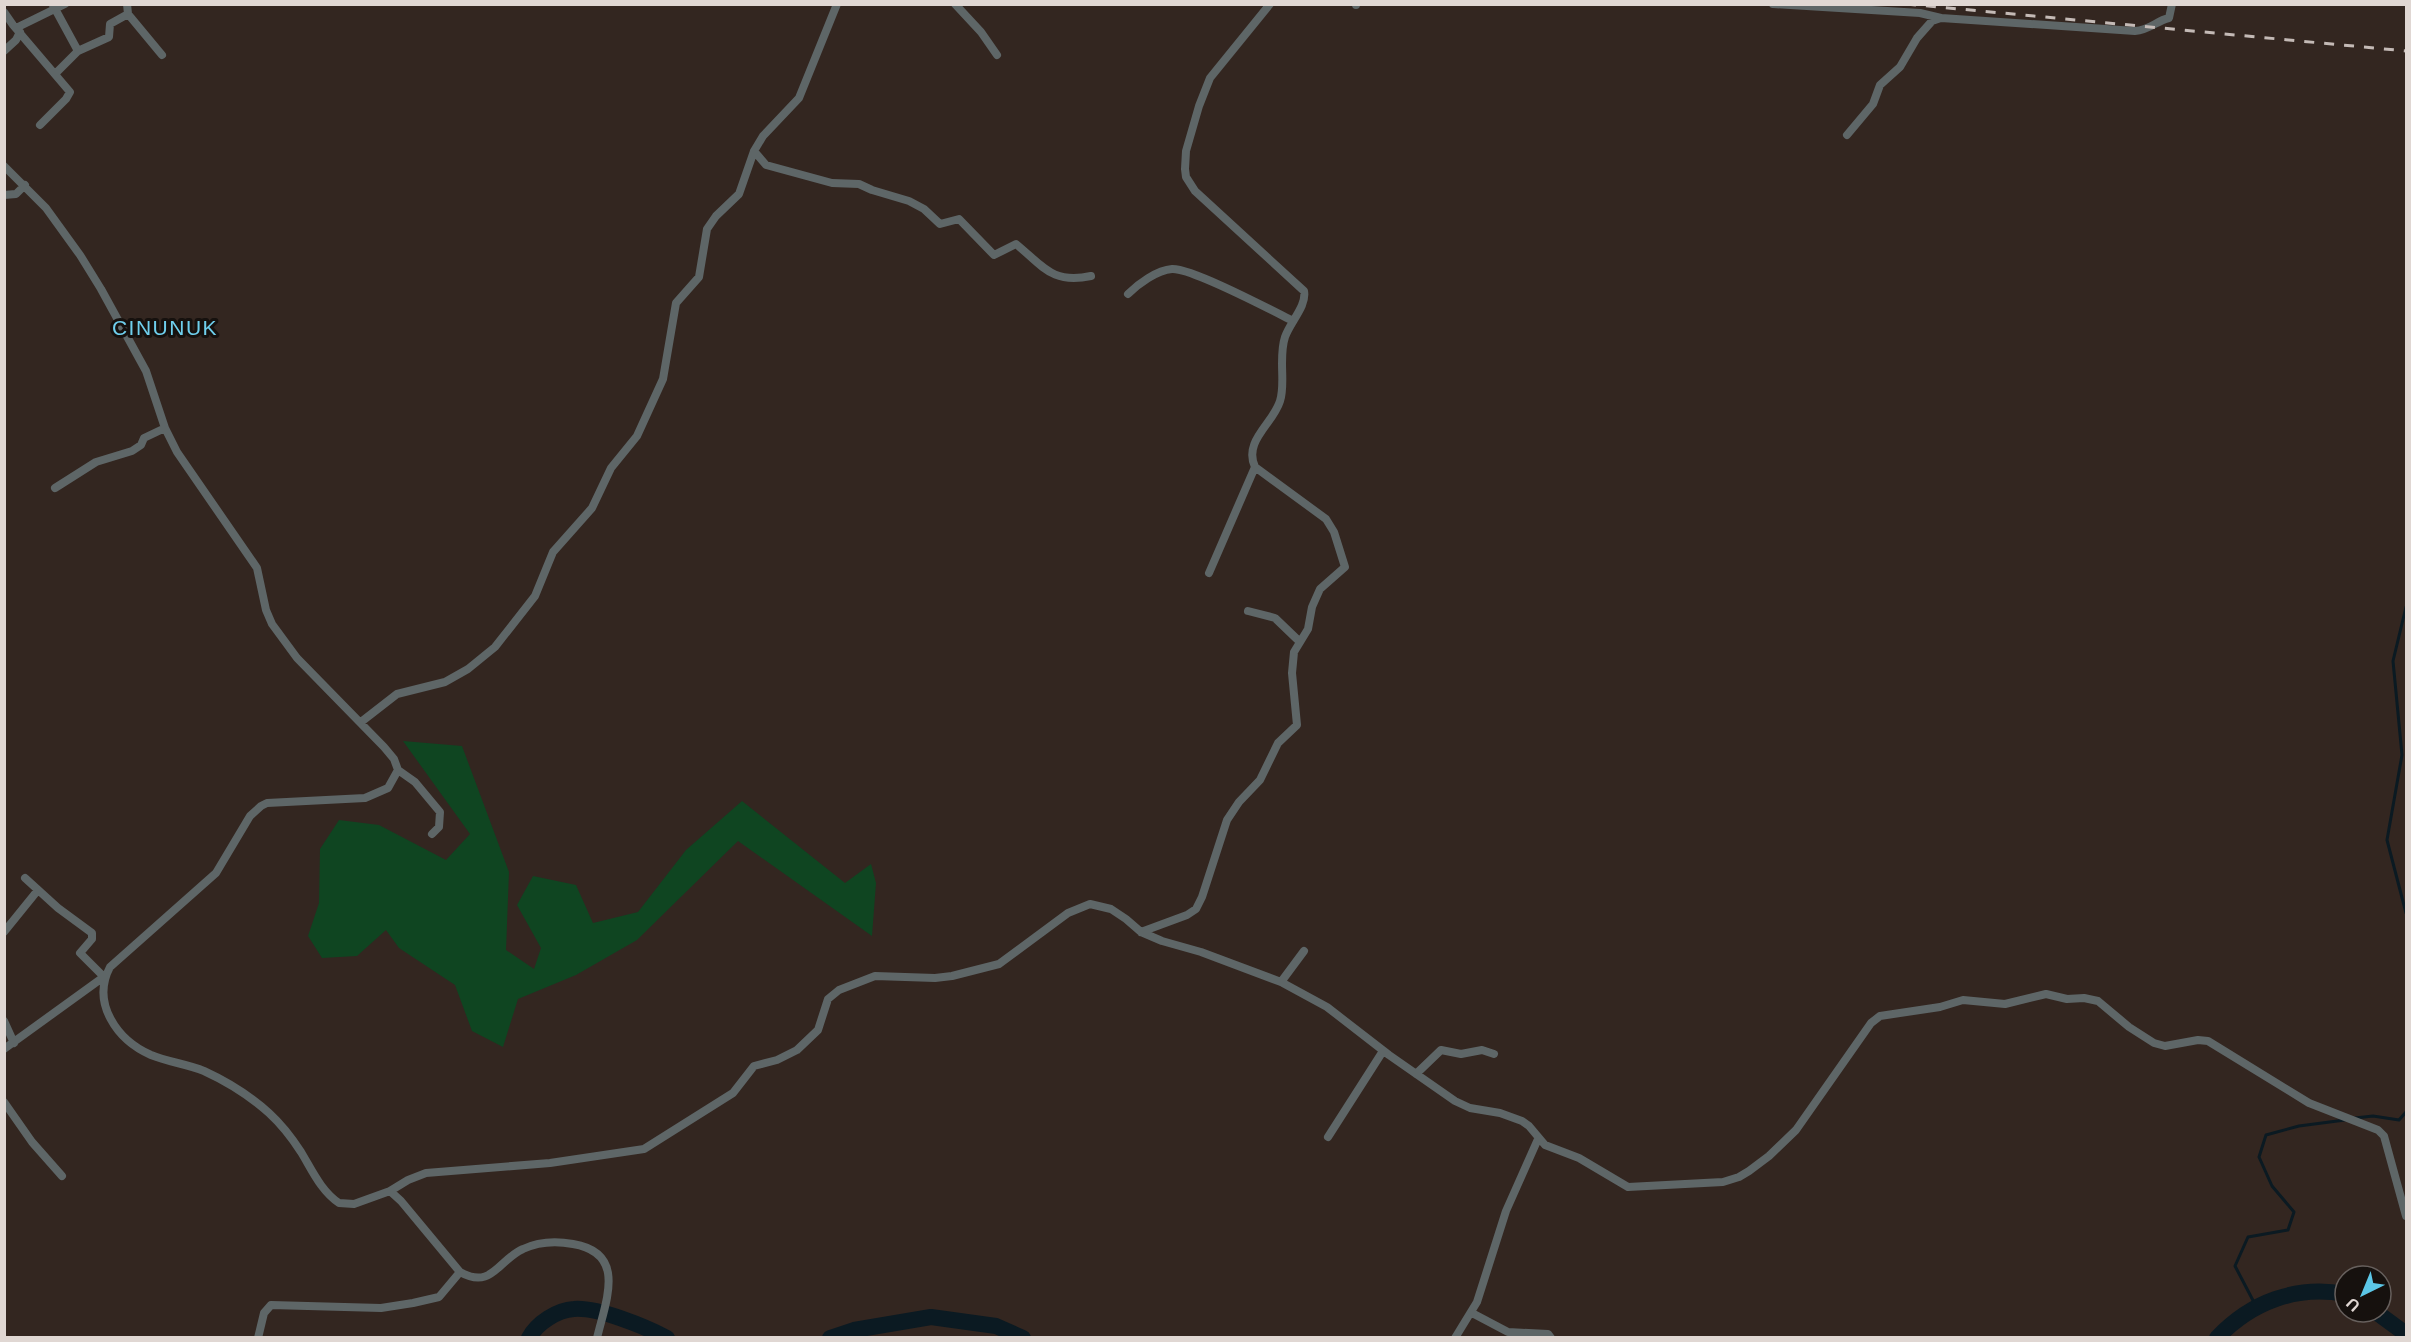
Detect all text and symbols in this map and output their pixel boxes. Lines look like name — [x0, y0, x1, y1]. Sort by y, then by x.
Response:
district label: CINUNUK — [112, 316, 218, 339]
north arrow — [2333, 1264, 2393, 1324]
text: U — [2343, 1294, 2363, 1315]

